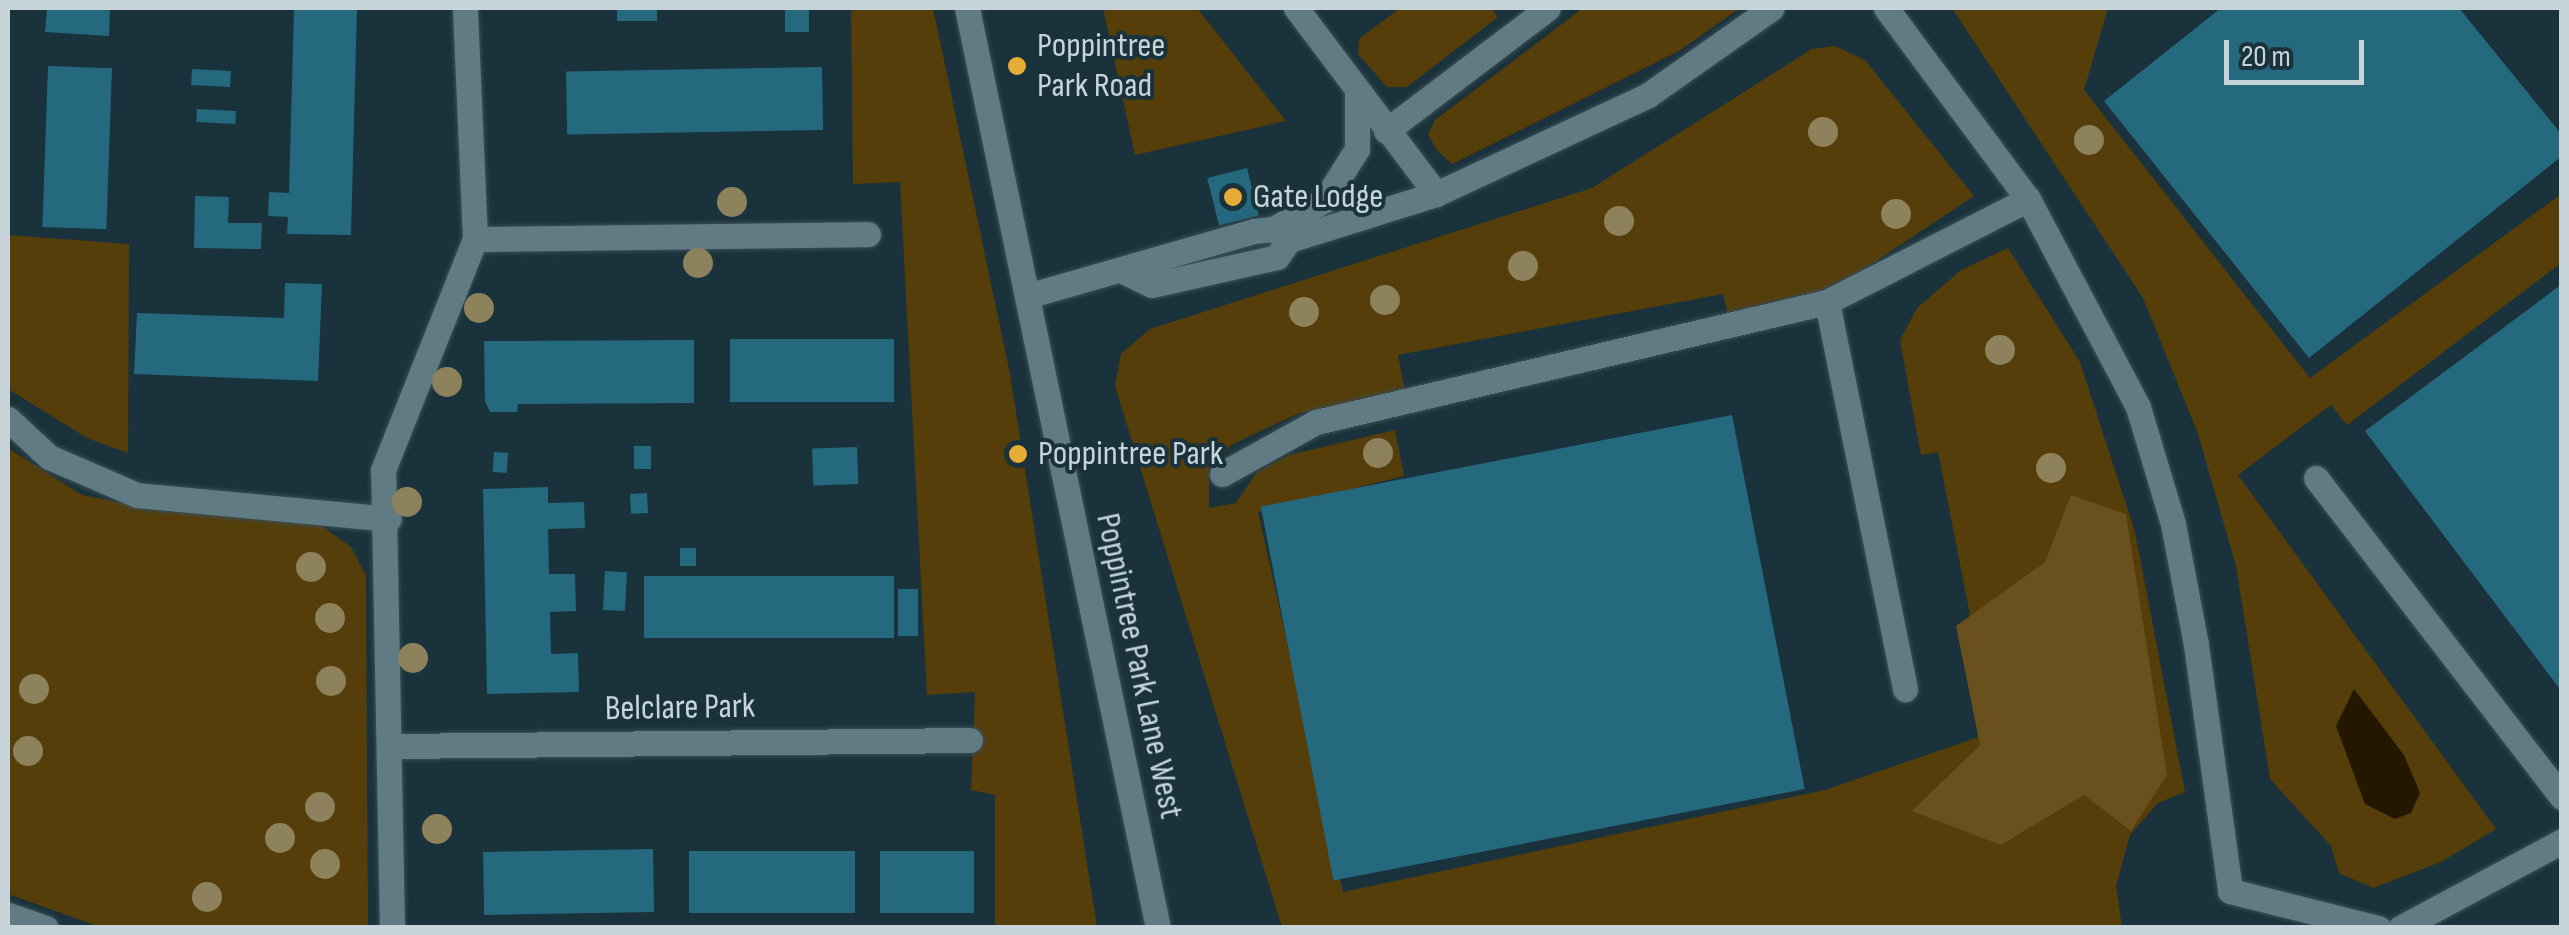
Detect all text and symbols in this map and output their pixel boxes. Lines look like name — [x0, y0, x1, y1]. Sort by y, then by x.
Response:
scale bar — [2229, 20, 2369, 82]
place label: Poppintree Park Road — [1037, 25, 1165, 107]
text: 20 m — [2241, 39, 2291, 75]
marker: Poppintree Park Road — [1006, 55, 1028, 77]
place label: Gate Lodge — [1253, 176, 1383, 218]
marker: Gate Lodge — [1222, 186, 1244, 208]
place label: Poppintree Park — [1038, 433, 1223, 475]
marker: Poppintree Park — [1007, 443, 1029, 465]
street label: Poppintree Park Lane West — [1086, 509, 1192, 823]
street label: Belclare Park — [604, 686, 756, 730]

